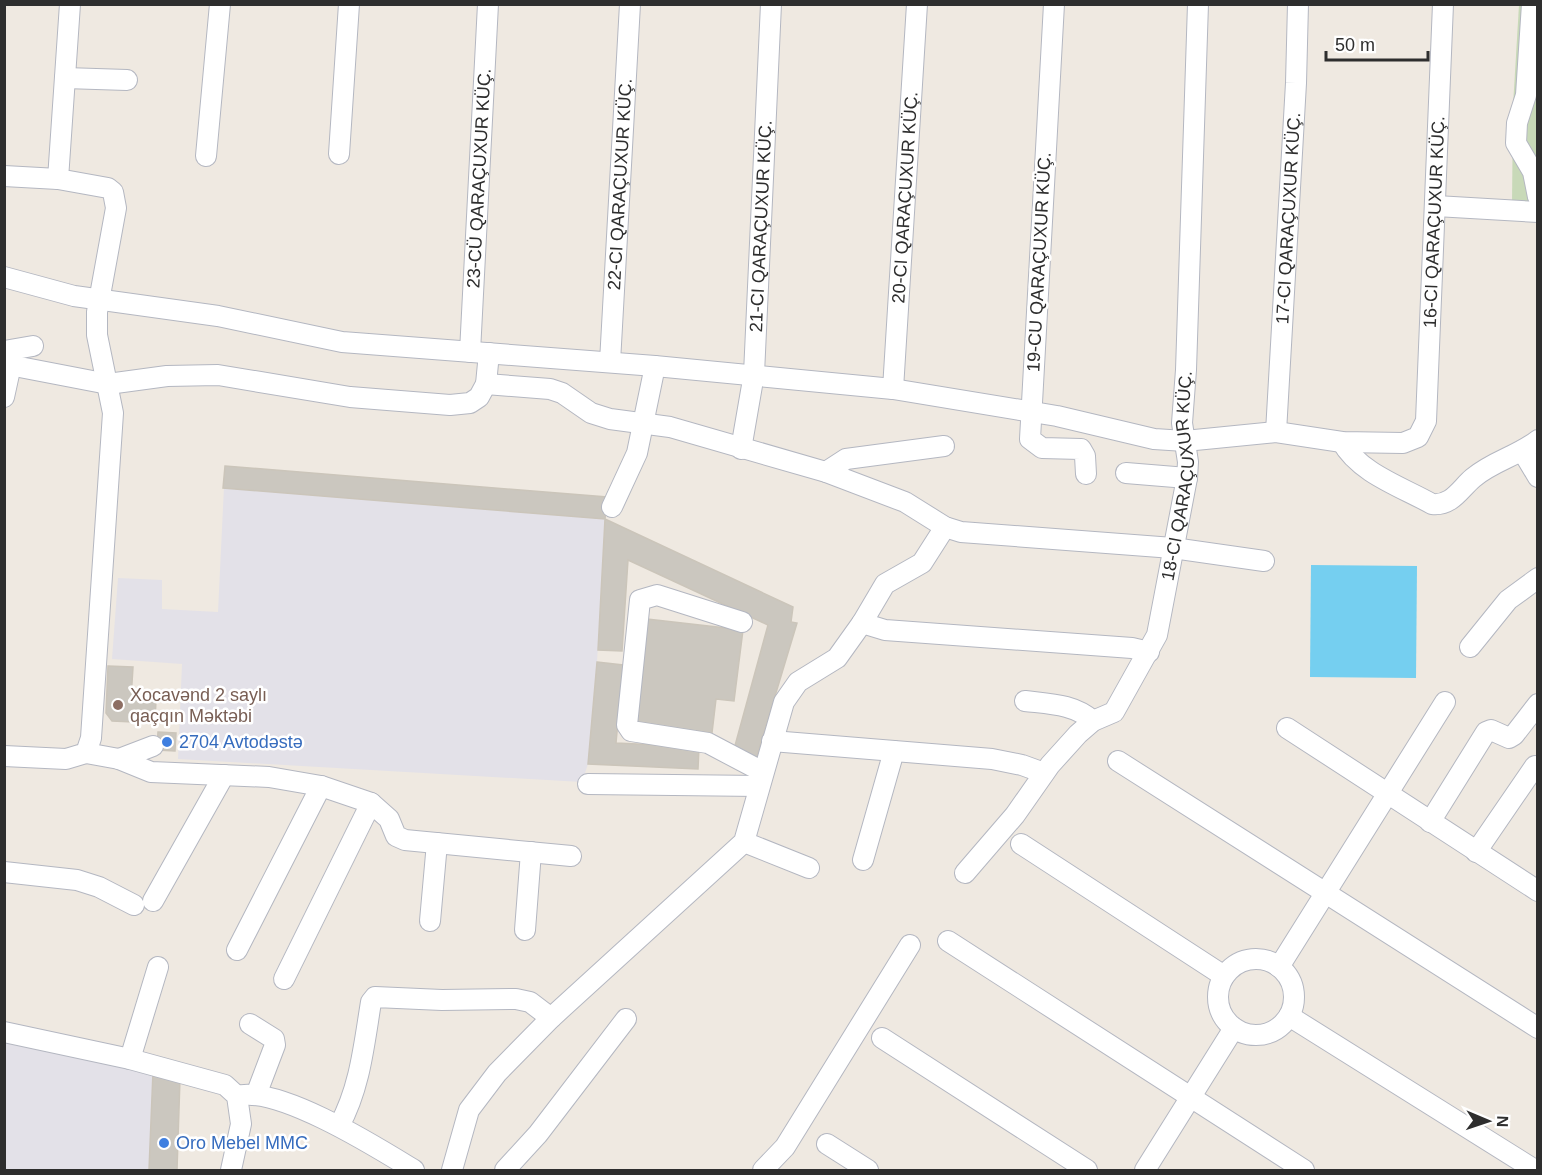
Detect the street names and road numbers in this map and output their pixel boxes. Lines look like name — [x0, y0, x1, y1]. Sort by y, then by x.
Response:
street label: 23-CÜ QARAÇUXUR KÜÇ. — [463, 68, 495, 289]
street label: 22-CI QARAÇUXUR KÜÇ. — [604, 78, 636, 291]
street label: 20-CI QARAÇUXUR KÜÇ. — [888, 91, 922, 304]
street label: 17-CI QARAÇUXUR KÜÇ. — [1272, 112, 1304, 325]
street label: 16-CI QARAÇUXUR KÜÇ. — [1420, 116, 1448, 328]
street label: 21-CI QARAÇUXUR KÜÇ. — [746, 120, 776, 333]
street label: 19-CU QARAÇUXUR KÜÇ. — [1023, 152, 1055, 372]
street label: 18-CI QARAÇUXUR KÜÇ. — [1158, 370, 1198, 582]

